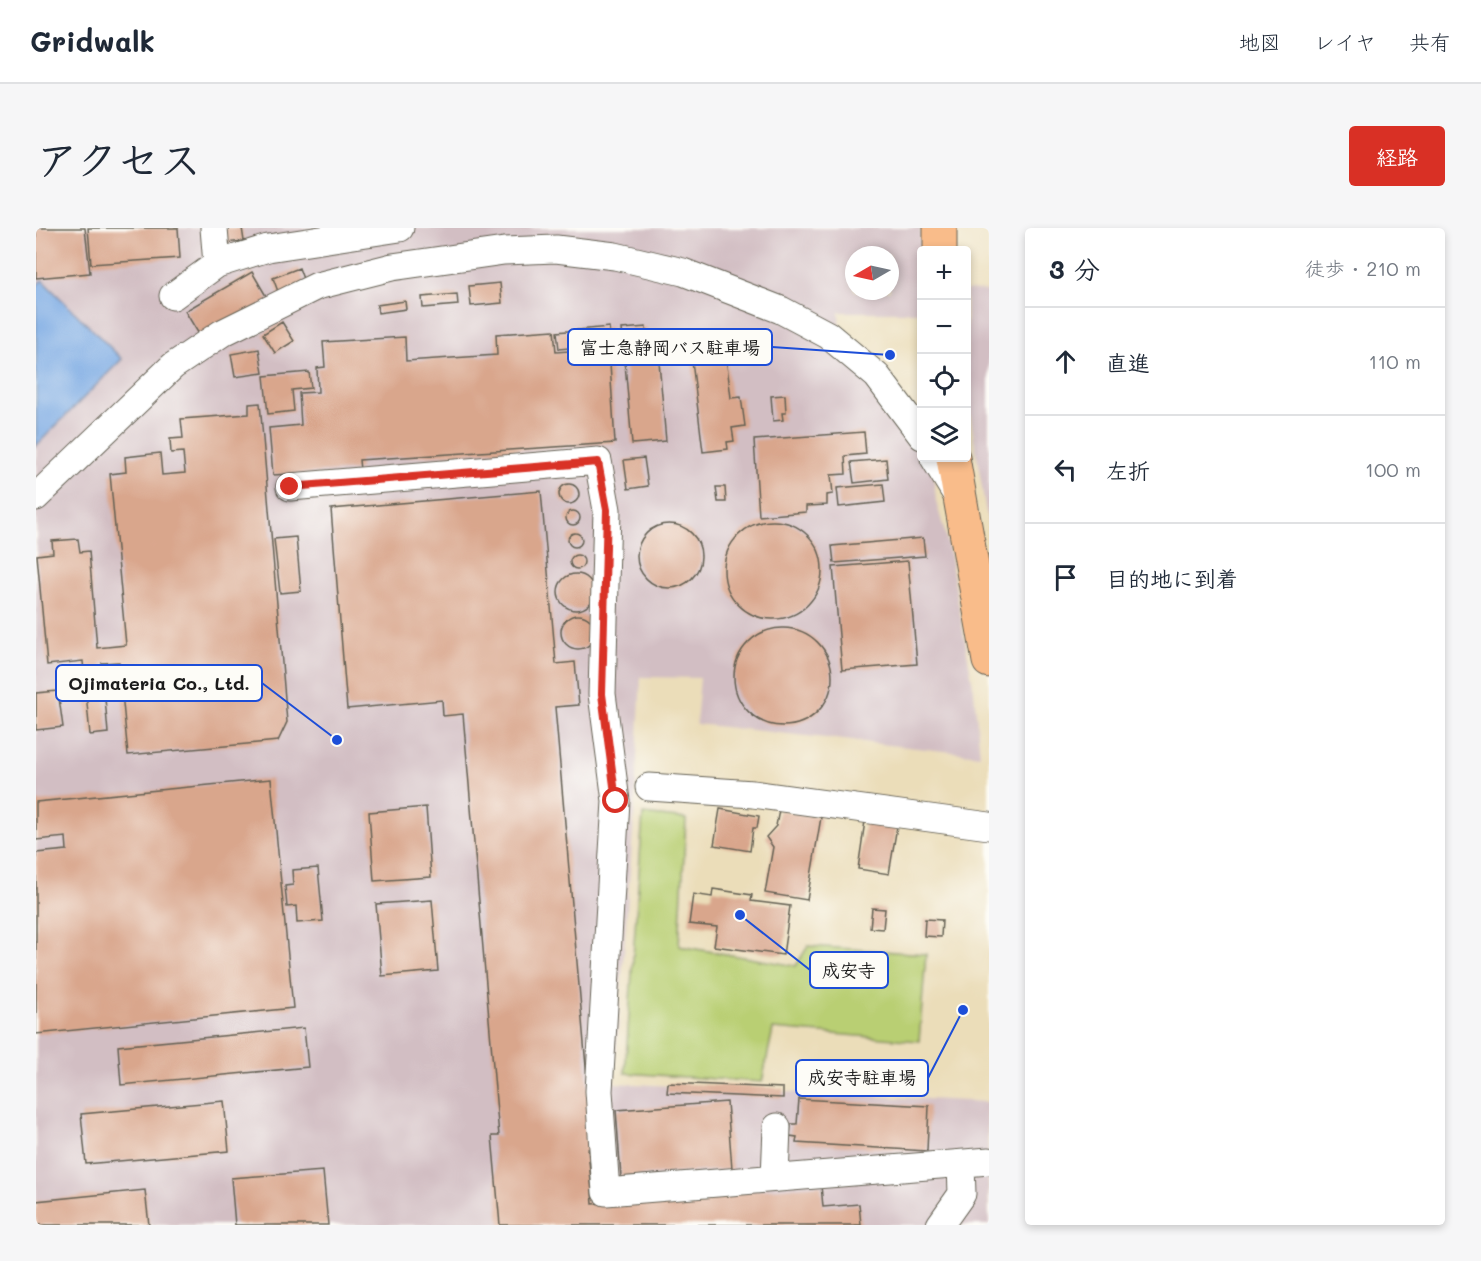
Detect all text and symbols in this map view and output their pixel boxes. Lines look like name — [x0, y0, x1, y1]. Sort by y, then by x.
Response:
text: Gridwalk — [30, 23, 155, 59]
text: 地図 — [1239, 28, 1281, 55]
text: レイヤ — [1314, 28, 1376, 55]
text: 共有 — [1409, 28, 1451, 55]
button: 経路 — [1349, 126, 1445, 186]
text: アクセス — [36, 131, 201, 186]
north arrow — [845, 246, 899, 300]
map controls — [917, 246, 971, 462]
button: + — [917, 246, 971, 300]
text: 3 分 — [1049, 252, 1100, 286]
text: 徒歩 · 210 m — [1305, 255, 1421, 281]
button: − — [917, 300, 971, 354]
callout: 富士急静岡バス駐車場 — [568, 329, 772, 365]
text: 富士急静岡バス駐車場 — [580, 335, 760, 359]
icon: ahead — [1049, 345, 1082, 378]
text: 直進 — [1106, 348, 1150, 377]
text: 110 m — [1368, 348, 1421, 374]
button: locate — [917, 354, 971, 408]
button: layers — [917, 408, 971, 462]
icon: left — [1049, 453, 1082, 486]
text: 左折 — [1106, 456, 1150, 485]
text: 100 m — [1365, 456, 1421, 482]
route end — [276, 473, 302, 499]
icon: arrive — [1049, 561, 1082, 594]
text: 目的地に到着 — [1106, 564, 1238, 593]
callout: Ojimateria Co., Ltd. — [56, 665, 262, 701]
text: Ojimateria Co., Ltd. — [68, 671, 250, 695]
route start — [602, 787, 628, 813]
callout: 成安寺 — [810, 952, 888, 988]
text: 成安寺 — [822, 958, 876, 982]
callout: 成安寺駐車場 — [796, 1060, 928, 1096]
text: 成安寺駐車場 — [808, 1065, 916, 1089]

